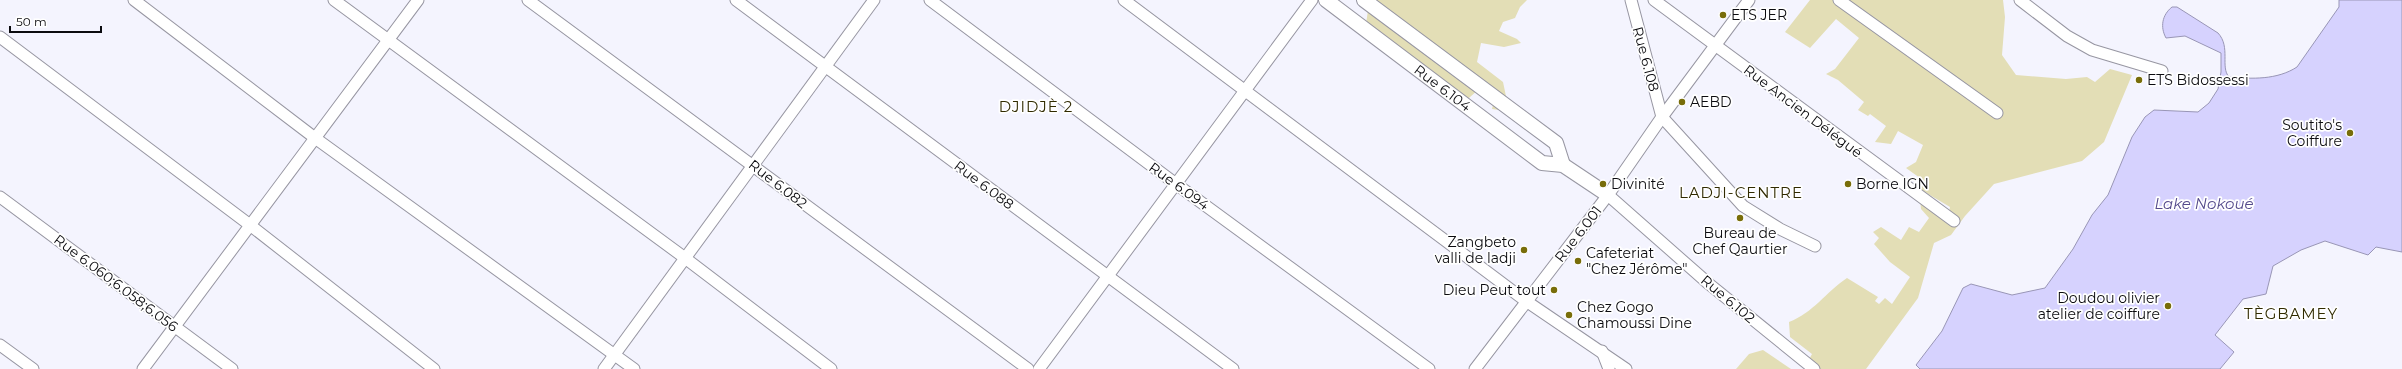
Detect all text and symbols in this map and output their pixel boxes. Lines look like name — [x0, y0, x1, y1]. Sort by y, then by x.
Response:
place label: ETS JER — [1731, 6, 1787, 24]
scale bar — [10, 8, 101, 34]
marker: ETS JER — [1718, 10, 1728, 20]
text: 50 m — [16, 14, 47, 29]
street label: Rue 6.108 — [1629, 25, 1663, 93]
street label: Rue Ancien Délégué — [1740, 60, 1866, 162]
street label: Rue 6.104 — [1410, 61, 1475, 116]
place label: ETS Bidossessi — [2147, 71, 2249, 89]
marker: ETS Bidossessi — [2134, 75, 2144, 85]
place label: AEBD — [1690, 93, 1732, 111]
district label: DJIDJÈ 2 — [999, 97, 1073, 116]
marker: AEBD — [1677, 97, 1687, 107]
place label: Soutito's Coiffure — [2282, 116, 2342, 150]
marker: Soutito's Coiffure — [2345, 128, 2355, 138]
street label: Rue 6.082 — [745, 156, 811, 212]
street label: Rue 6.088 — [951, 157, 1018, 213]
street label: Rue 6.094 — [1145, 158, 1213, 214]
place label: Divinité — [1611, 175, 1665, 193]
place label: Borne IGN — [1856, 175, 1929, 193]
marker: Divinité — [1598, 179, 1608, 189]
marker: Borne IGN — [1843, 179, 1853, 189]
district label: LADJI-CENTRE — [1679, 183, 1803, 202]
water label: Lake Nokoué — [2154, 194, 2254, 213]
street label: Rue 6.001 — [1550, 202, 1606, 266]
marker: Bureau de Chef Qaurtier — [1735, 213, 1745, 223]
place label: Bureau de Chef Qaurtier — [1692, 224, 1788, 258]
street label: Rue 6.060;6.058;6.056 — [50, 230, 182, 336]
place label: Zangbeto valli de ladji — [1435, 233, 1516, 267]
place label: Cafeteriat "Chez Jérôme" — [1586, 244, 1687, 278]
marker: Zangbeto valli de ladji — [1519, 245, 1529, 255]
marker: Cafeteriat "Chez Jérôme" — [1573, 256, 1583, 266]
street label: Rue 6.102 — [1697, 271, 1759, 327]
place label: Dieu Peut tout — [1443, 281, 1546, 299]
marker: Dieu Peut tout — [1549, 285, 1559, 295]
place label: Doudou olivier atelier de coiffure — [2038, 289, 2160, 323]
place label: Chez Gogo Chamoussi Dine — [1577, 298, 1692, 332]
marker: Doudou olivier atelier de coiffure — [2163, 301, 2173, 311]
district label: TÈGBAMEY — [2244, 304, 2338, 323]
marker: Chez Gogo Chamoussi Dine — [1564, 310, 1574, 320]

